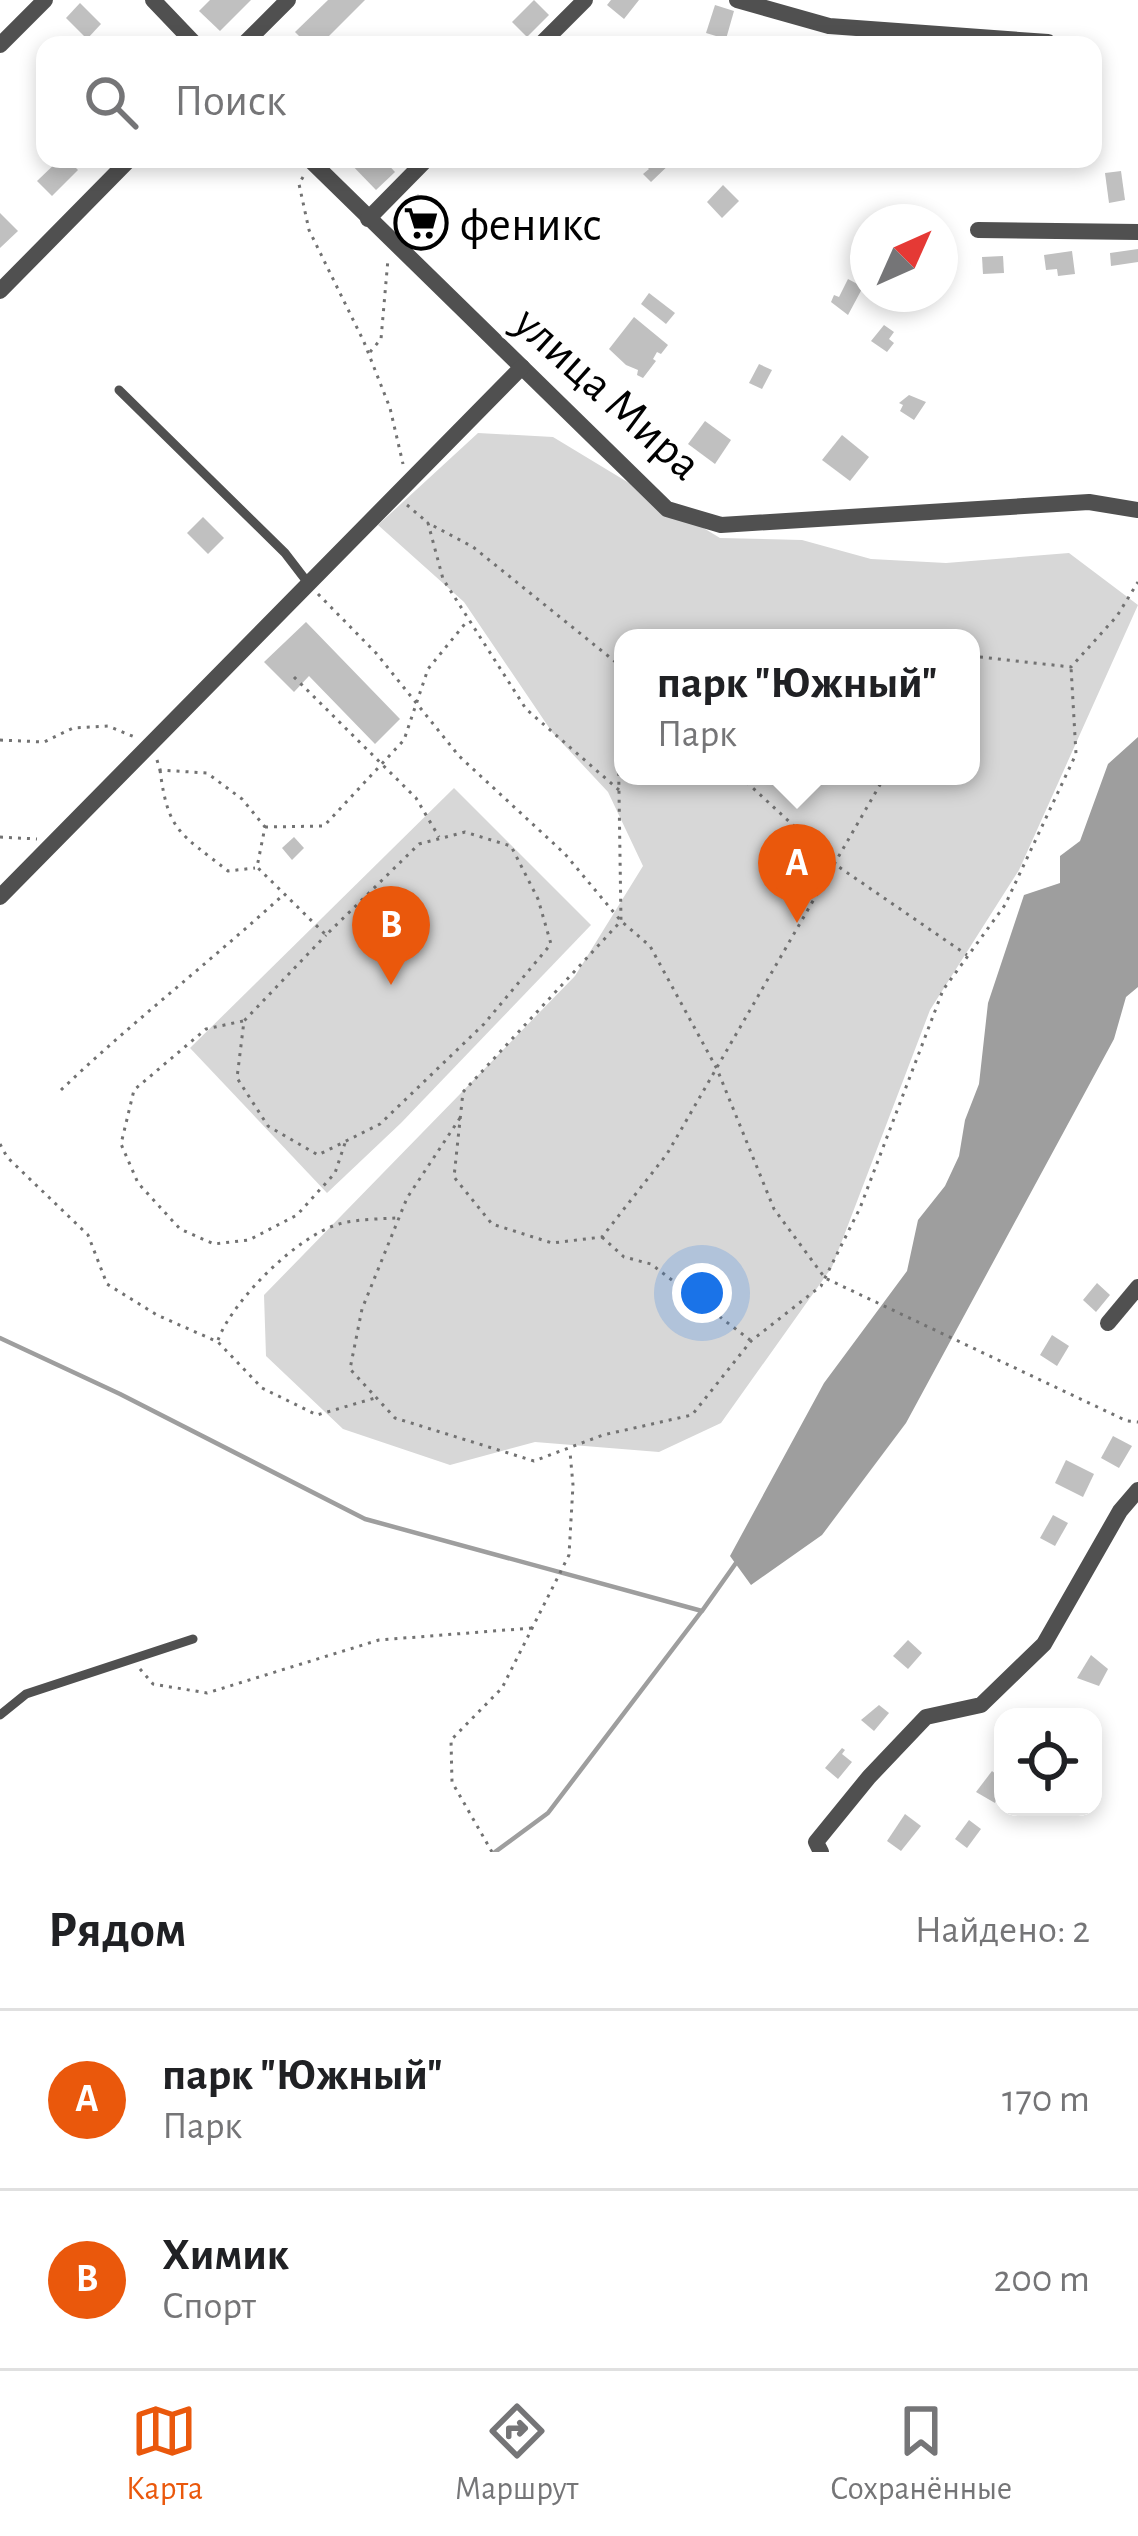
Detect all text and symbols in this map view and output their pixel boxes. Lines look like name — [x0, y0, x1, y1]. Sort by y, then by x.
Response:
search box — [36, 36, 1102, 168]
icon: search — [78, 69, 144, 135]
text: Поиск — [174, 79, 286, 124]
supermarket icon: феникс — [393, 195, 449, 251]
place label: феникс — [460, 202, 602, 250]
north arrow — [850, 204, 958, 312]
street label: улица Мира — [504, 298, 710, 490]
popup — [614, 629, 980, 785]
text: парк "Южный" — [657, 661, 937, 706]
text: Парк — [657, 715, 737, 754]
pin: A — [758, 824, 836, 923]
pin: B — [352, 886, 430, 985]
your location — [672, 1263, 732, 1323]
map controls — [994, 1708, 1102, 1816]
button: locate — [994, 1708, 1102, 1816]
text: Рядом — [48, 1905, 187, 1956]
text: Найдено: 2 — [915, 1911, 1090, 1950]
text: парк "Южный" — [162, 2053, 443, 2098]
text: A — [75, 2080, 99, 2119]
text: 170 m — [1002, 2080, 1090, 2119]
text: Парк — [162, 2107, 242, 2146]
text: Химик — [162, 2233, 289, 2278]
text: B — [76, 2260, 98, 2299]
text: 200 m — [993, 2260, 1090, 2299]
text: Спорт — [162, 2287, 256, 2326]
tab: Карта — [126, 2398, 203, 2510]
tab: Маршрут — [455, 2398, 578, 2510]
tab: Сохранённые — [830, 2398, 1012, 2510]

